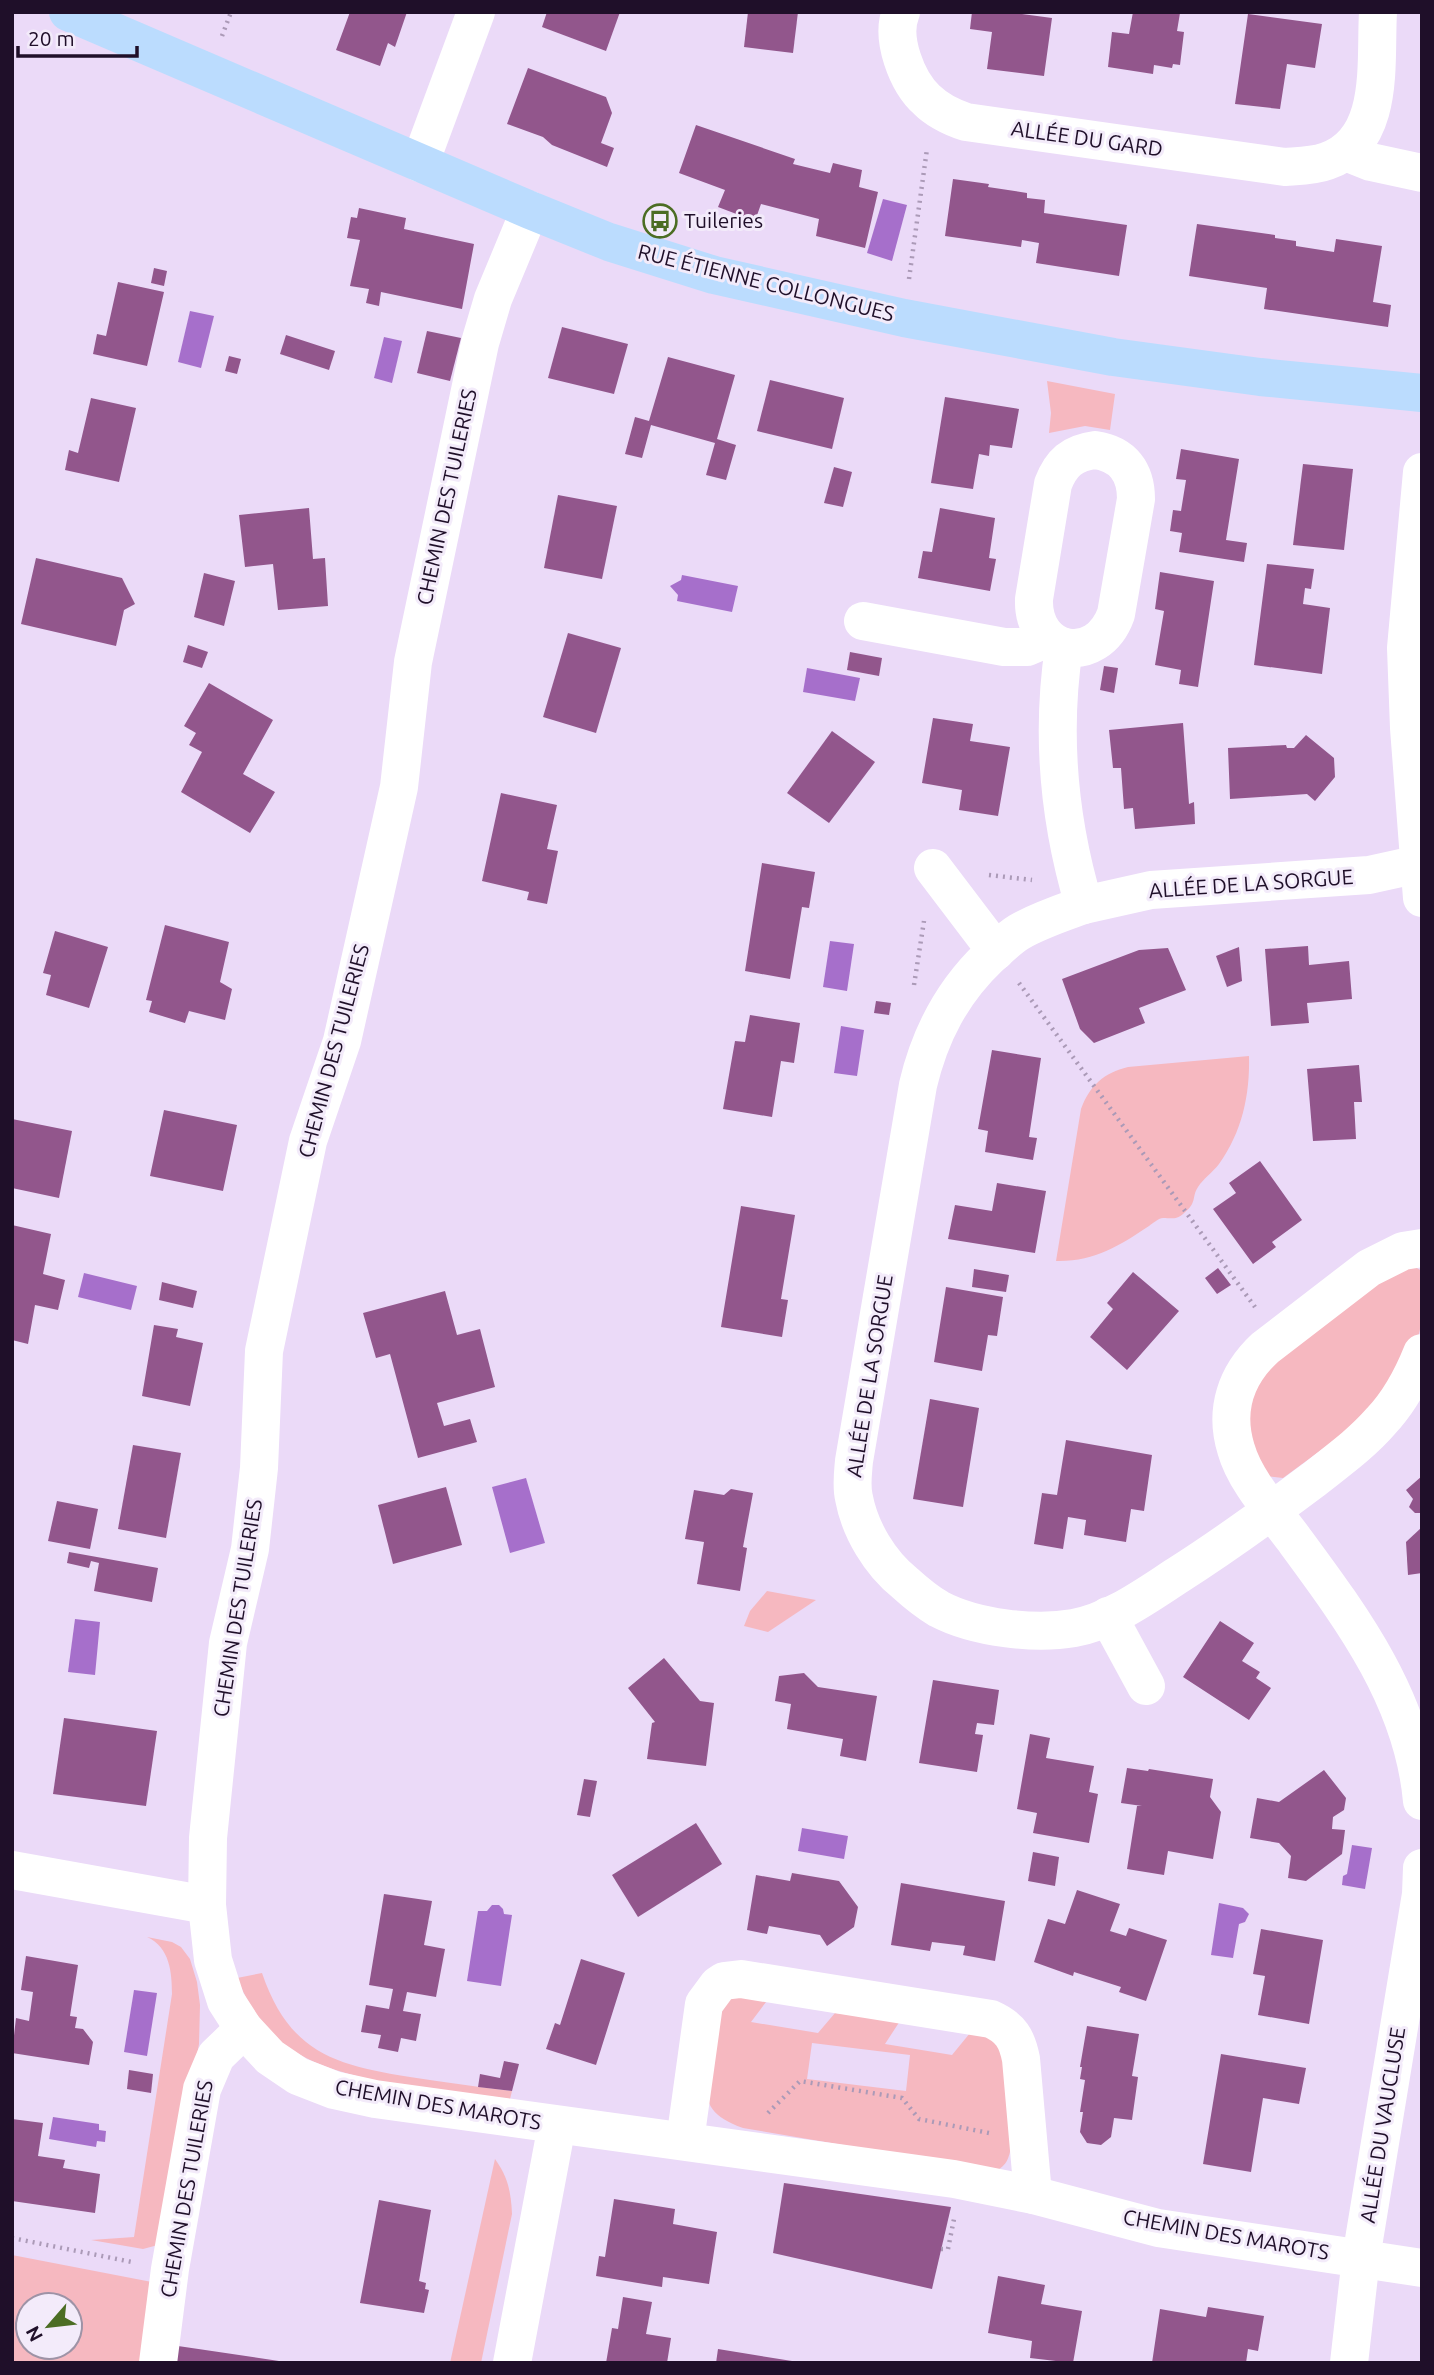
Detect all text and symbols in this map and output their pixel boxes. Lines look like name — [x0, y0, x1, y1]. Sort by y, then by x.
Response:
scale bar — [18, 14, 136, 58]
text: 20 m — [28, 26, 75, 50]
street label: ALLÉE DU GARD — [1010, 115, 1165, 161]
bus stop icon: Tuileries — [641, 202, 679, 240]
place label: Tuileries — [684, 208, 763, 232]
street label: RUE ÉTIENNE COLLONGUES — [636, 239, 897, 326]
street label: CHEMIN DES TUILERIES — [411, 387, 481, 607]
street label: ALLÉE DE LA SORGUE — [1148, 864, 1354, 902]
street label: CHEMIN DES TUILERIES — [293, 941, 373, 1160]
street label: ALLÉE DE LA SORGUE — [841, 1273, 897, 1479]
street label: CHEMIN DES TUILERIES — [208, 1497, 266, 1719]
street label: ALLÉE DU VAUCLUSE — [1355, 2025, 1409, 2225]
street label: CHEMIN DES MAROTS — [333, 2074, 543, 2134]
street label: CHEMIN DES TUILERIES — [155, 2078, 217, 2299]
street label: CHEMIN DES MAROTS — [1121, 2204, 1331, 2264]
north arrow — [14, 2291, 84, 2361]
text: N — [21, 2323, 47, 2345]

